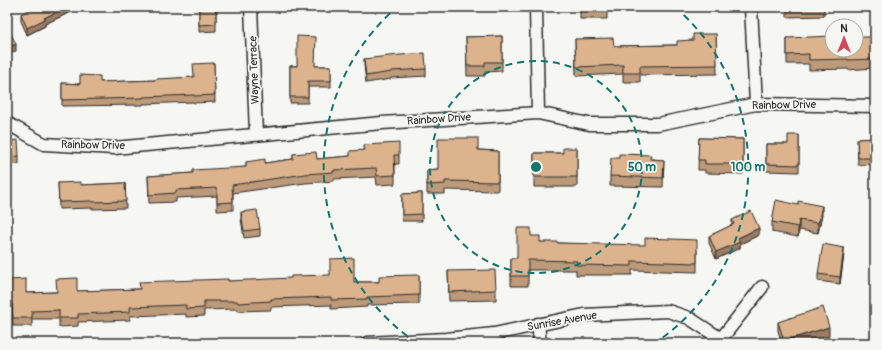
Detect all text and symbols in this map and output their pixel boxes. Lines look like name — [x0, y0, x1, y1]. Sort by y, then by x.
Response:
north arrow — [824, 18, 864, 58]
text: N — [840, 22, 848, 35]
street label: Wayne Terrace — [246, 35, 262, 104]
street label: Rainbow Drive — [752, 98, 817, 112]
street label: Rainbow Drive — [407, 110, 472, 128]
street label: Rainbow Drive — [61, 138, 126, 152]
centre of rings — [529, 160, 543, 174]
text: 50 m — [628, 160, 656, 175]
text: 100 m — [731, 160, 766, 175]
street label: Sunrise Avenue — [526, 308, 598, 334]

